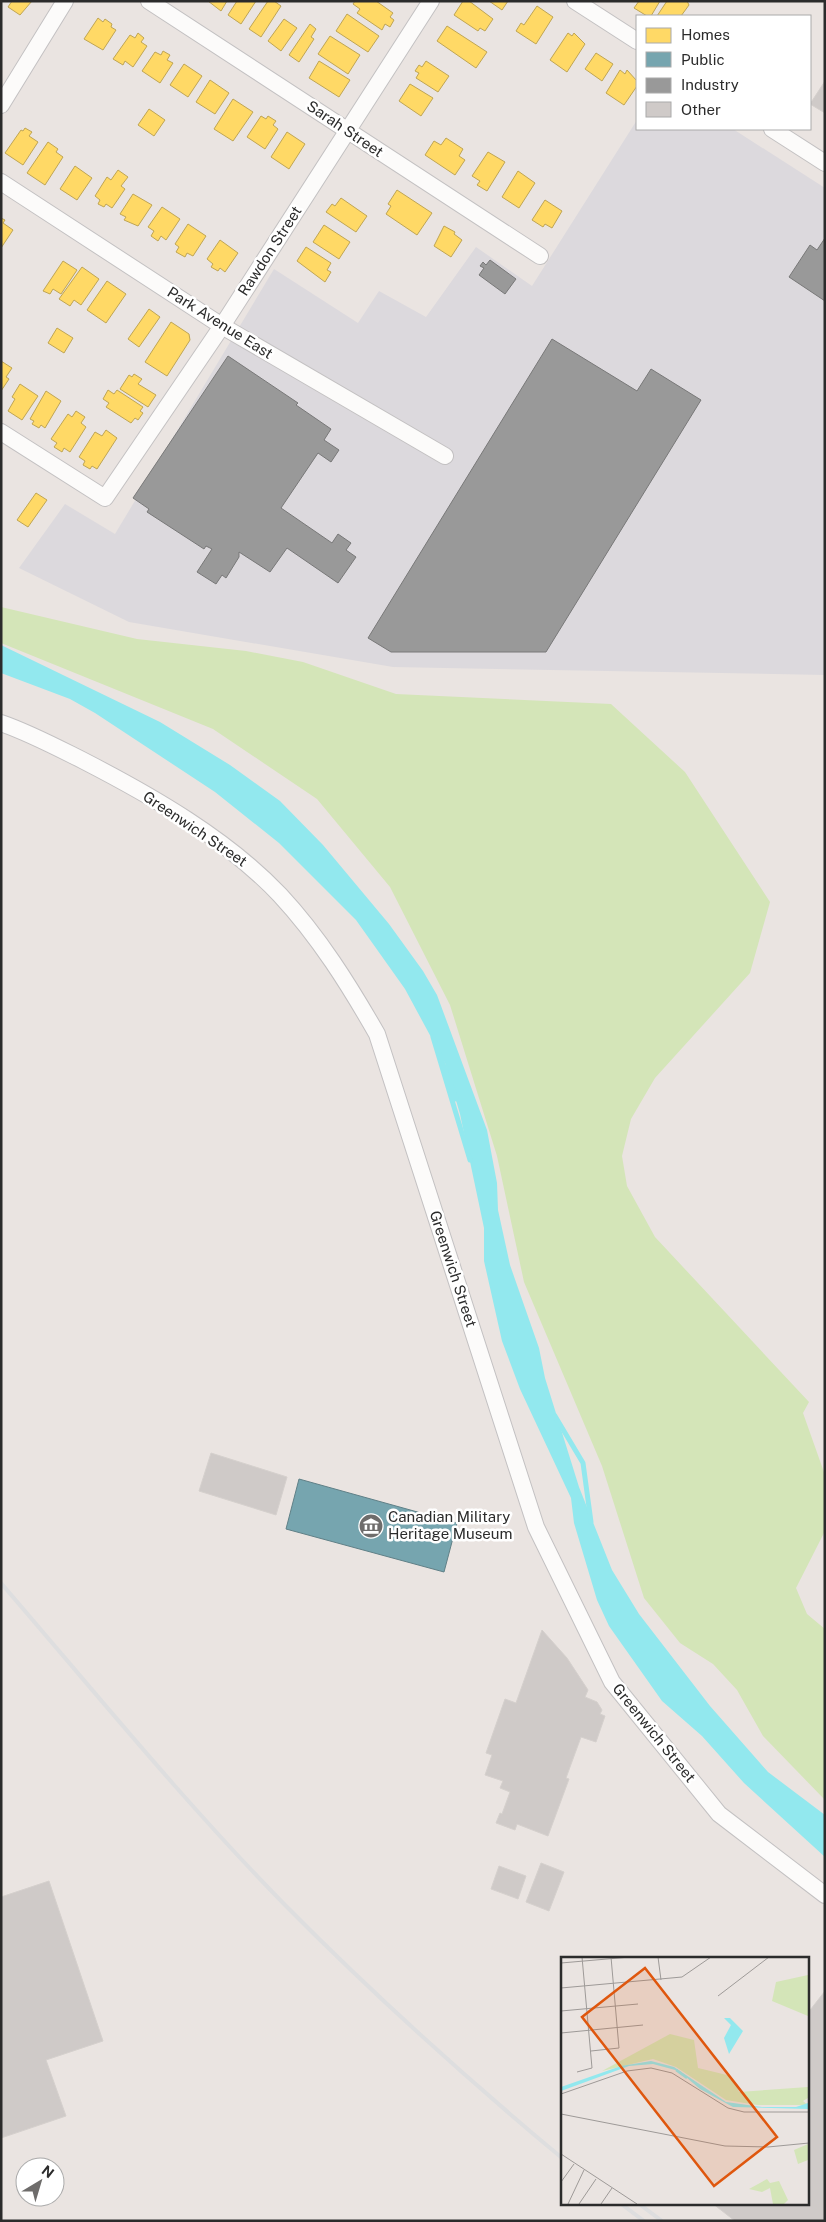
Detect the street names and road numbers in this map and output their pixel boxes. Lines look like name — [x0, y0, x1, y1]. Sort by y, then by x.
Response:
street label: Sarah Street — [304, 97, 387, 160]
street label: Rawdon Street — [234, 203, 305, 299]
street label: Park Avenue East — [164, 283, 276, 362]
street label: Greenwich Street — [140, 788, 251, 870]
street label: Greenwich Street — [427, 1208, 480, 1330]
street label: Greenwich Street — [609, 1680, 699, 1785]

